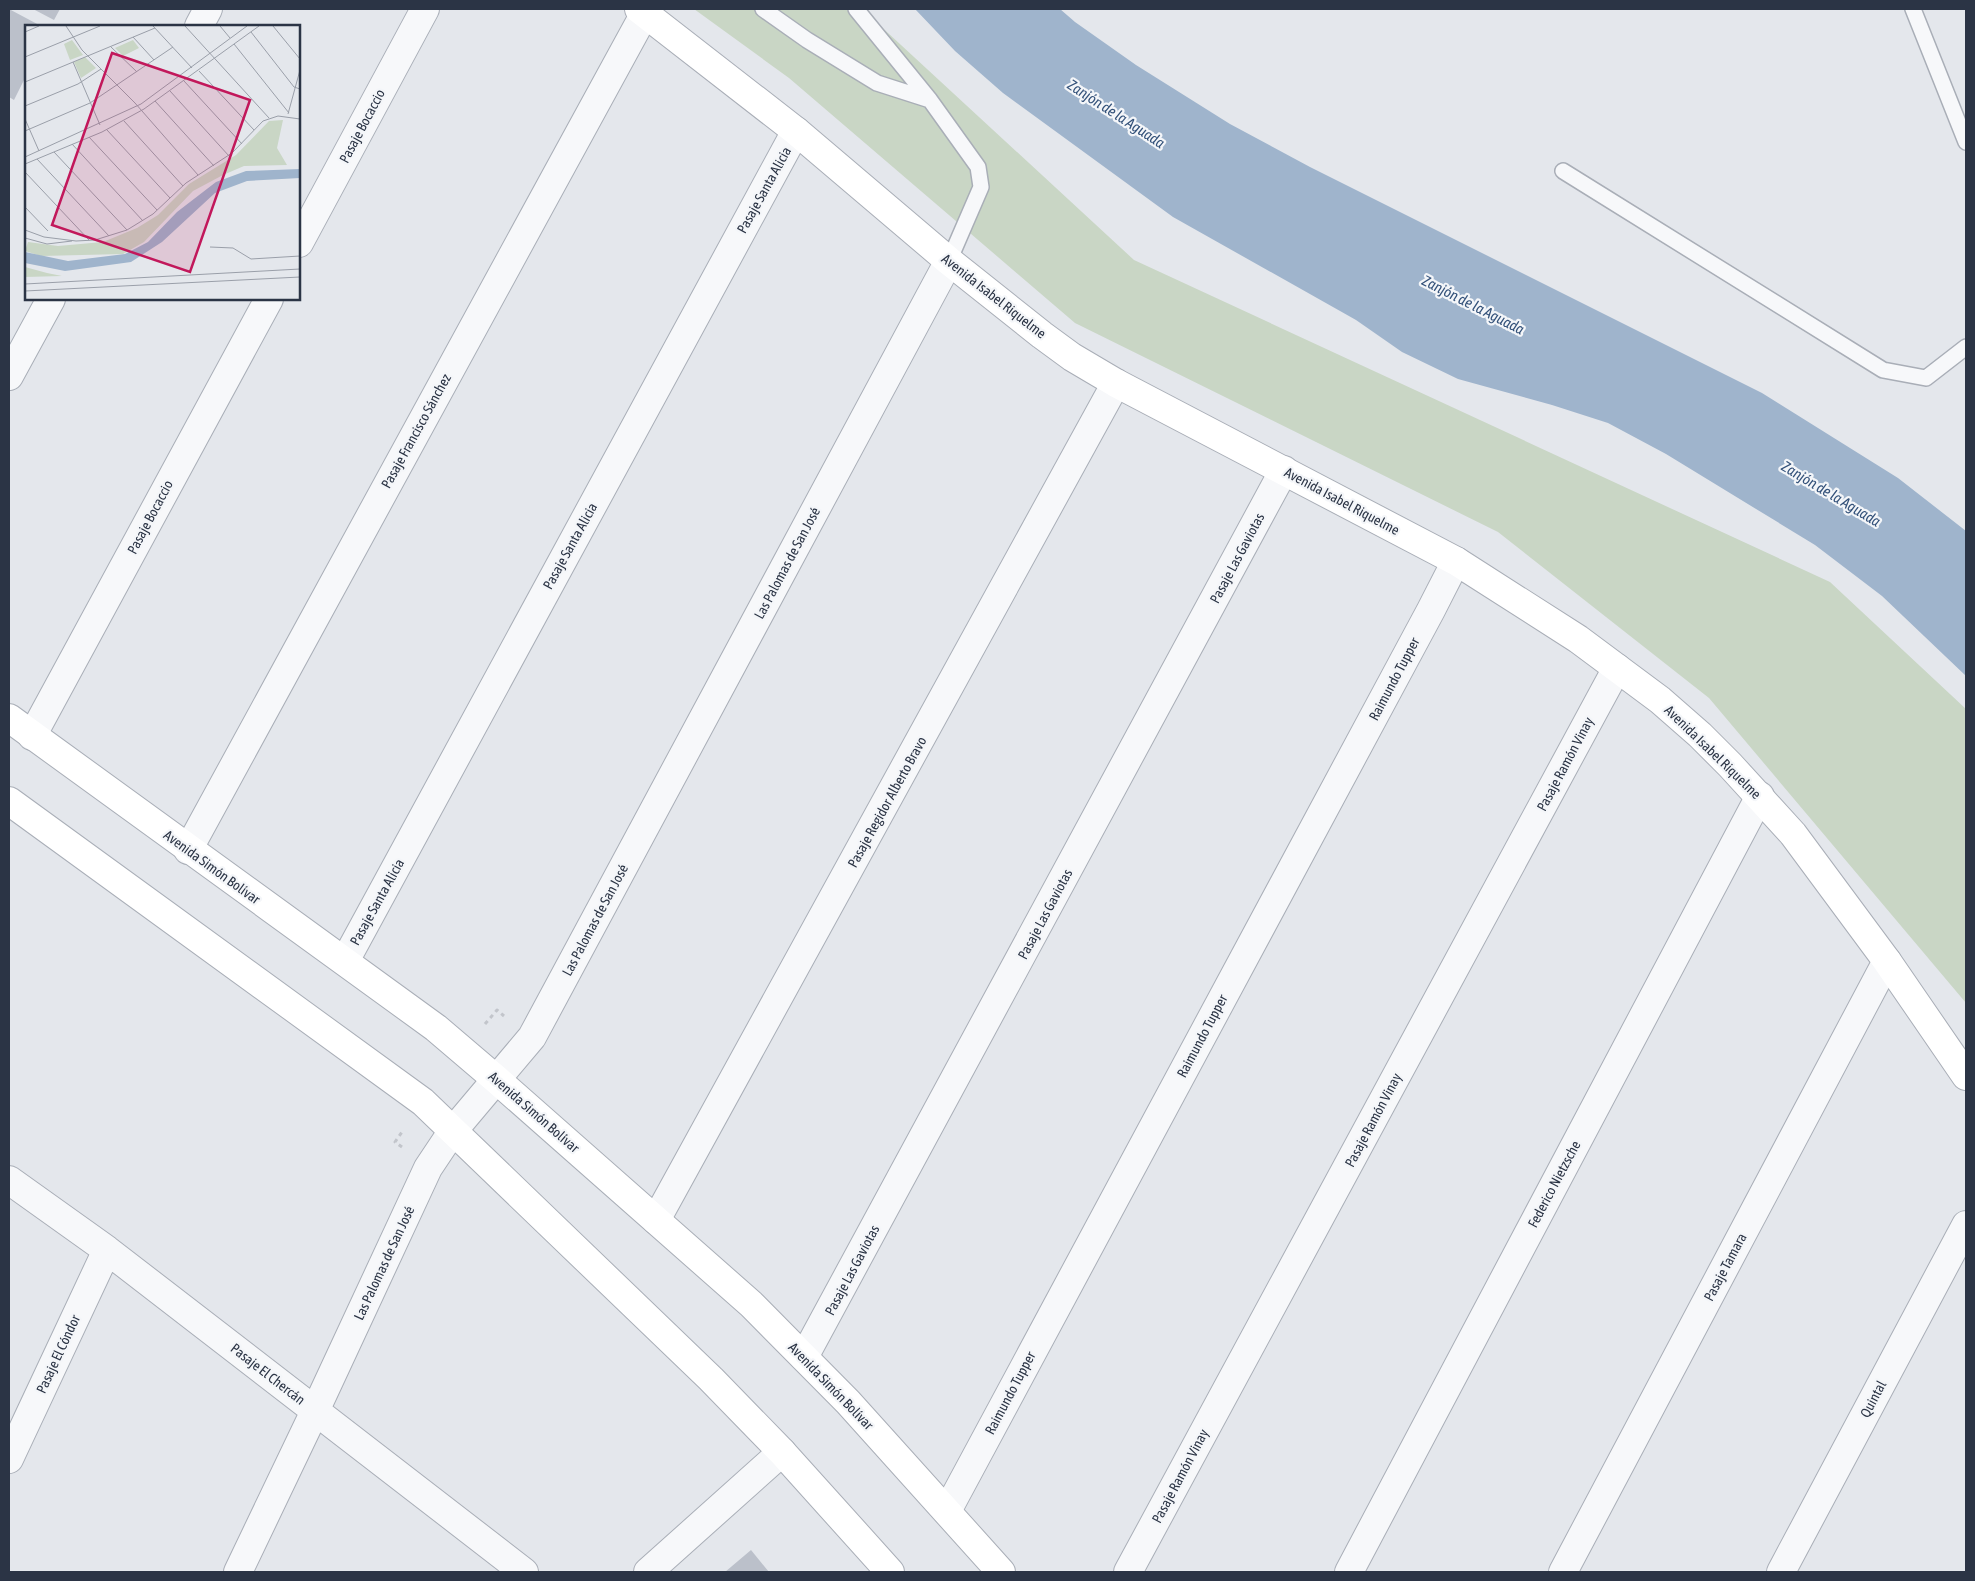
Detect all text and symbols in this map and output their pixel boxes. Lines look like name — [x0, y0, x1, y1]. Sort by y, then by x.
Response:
inset map — [25, 25, 300, 300]
water label: Zanjón de la Aguada — [1065, 76, 1168, 151]
street label: Pasaje Bocaccio — [336, 86, 388, 166]
street label: Pasaje Santa Alicia — [734, 144, 794, 236]
street label: Avenida Isabel Riquelme — [939, 250, 1049, 342]
water label: Zanjón de la Aguada — [1419, 271, 1527, 338]
street label: Pasaje Francisco Sánchez — [378, 371, 454, 491]
water label: Zanjón de la Aguada — [1779, 457, 1884, 530]
street label: Avenida Isabel Riquelme — [1282, 464, 1402, 538]
street label: Pasaje Bocaccio — [124, 477, 176, 557]
street label: Pasaje Santa Alicia — [540, 500, 600, 592]
street label: Las Palomas de San José — [751, 505, 823, 621]
street label: Pasaje Las Gaviotas — [1207, 510, 1268, 606]
street label: Raimundo Tupper — [1365, 634, 1423, 723]
street label: Avenida Isabel Riquelme — [1662, 702, 1764, 802]
street label: Pasaje Ramón Vinay — [1534, 714, 1597, 814]
street label: Pasaje Regidor Alberto Bravo — [844, 734, 930, 870]
street label: Avenida Simón Bolívar — [161, 827, 264, 908]
street label: Pasaje Santa Alicia — [347, 856, 407, 948]
street label: Las Palomas de San José — [559, 862, 631, 978]
street label: Pasaje Las Gaviotas — [1015, 866, 1076, 962]
street label: Raimundo Tupper — [1173, 991, 1231, 1080]
street label: Avenida Simón Bolívar — [485, 1068, 583, 1156]
street label: Pasaje Ramón Vinay — [1342, 1070, 1405, 1170]
street label: Federico Nietzsche — [1524, 1138, 1584, 1230]
street label: Las Palomas de San José — [351, 1203, 417, 1323]
street label: Pasaje Las Gaviotas — [822, 1222, 883, 1318]
street label: Pasaje Tamara — [1700, 1230, 1750, 1304]
street label: Pasaje El Cóndor — [33, 1311, 84, 1396]
street label: Avenida Simón Bolívar — [785, 1339, 877, 1433]
street label: Pasaje El Chercán — [228, 1340, 308, 1408]
street label: Raimundo Tupper — [981, 1348, 1039, 1437]
street label: Quintal — [1857, 1378, 1889, 1420]
street label: Pasaje Ramón Vinay — [1149, 1426, 1212, 1526]

